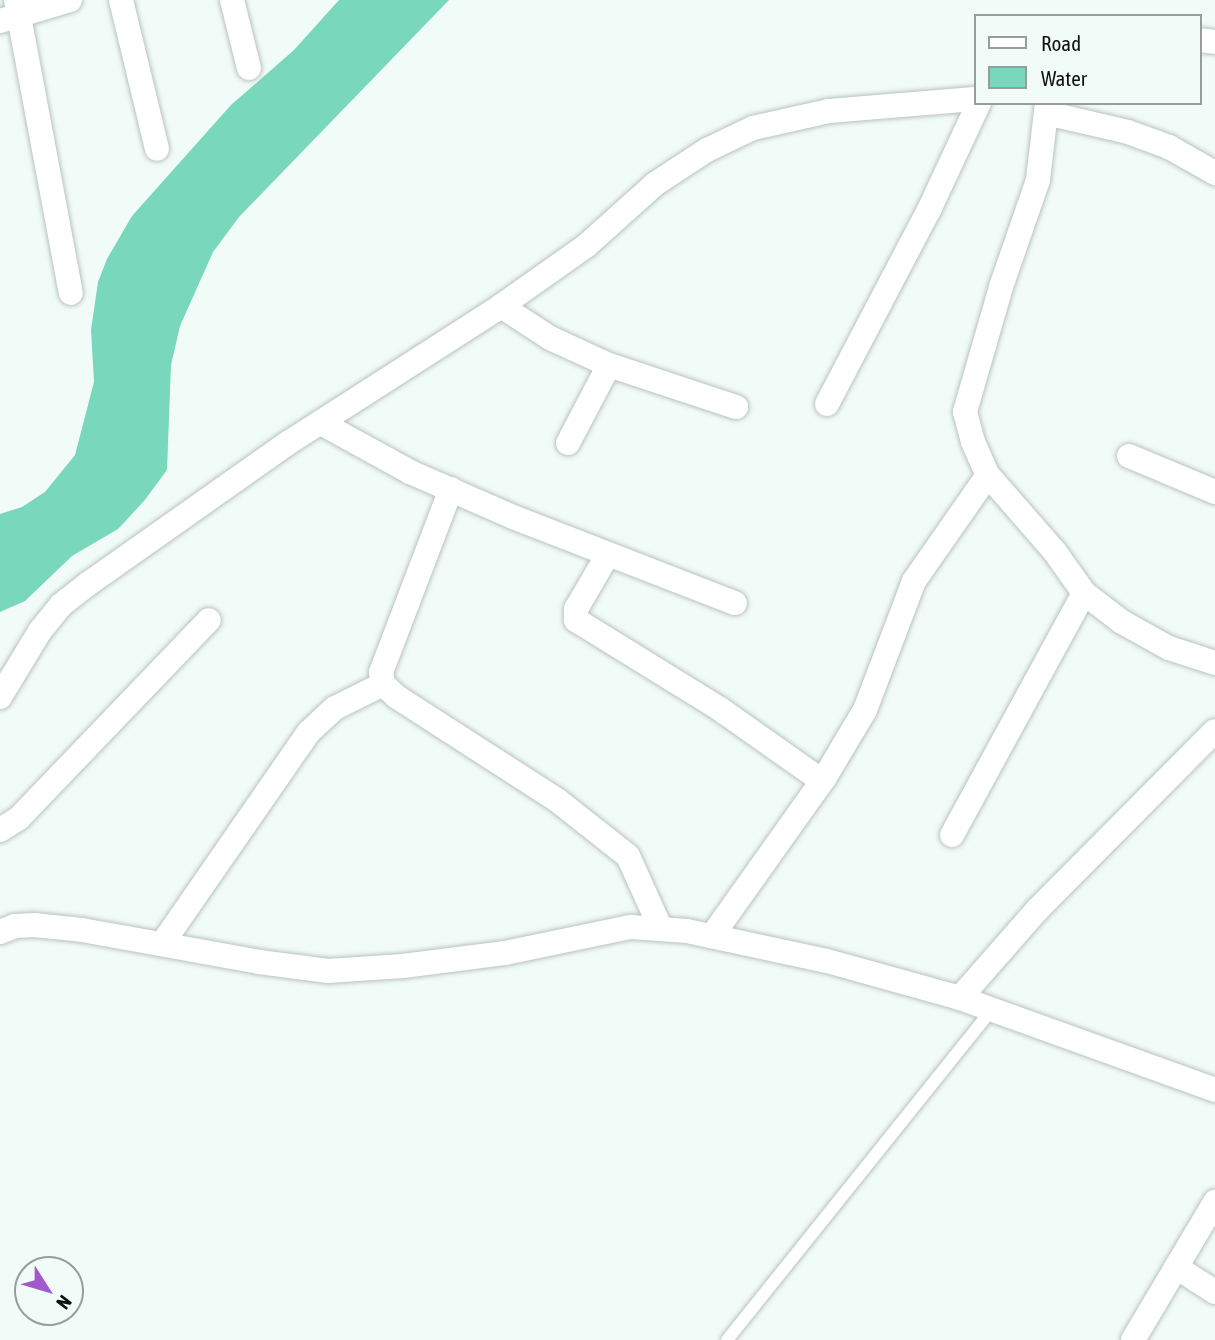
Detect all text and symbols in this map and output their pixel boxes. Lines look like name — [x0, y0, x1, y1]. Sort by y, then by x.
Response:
legend — [974, 14, 1201, 105]
text: Road — [1041, 31, 1081, 55]
text: Water — [1041, 66, 1087, 90]
north arrow — [14, 1256, 84, 1326]
text: N — [52, 1291, 76, 1314]

